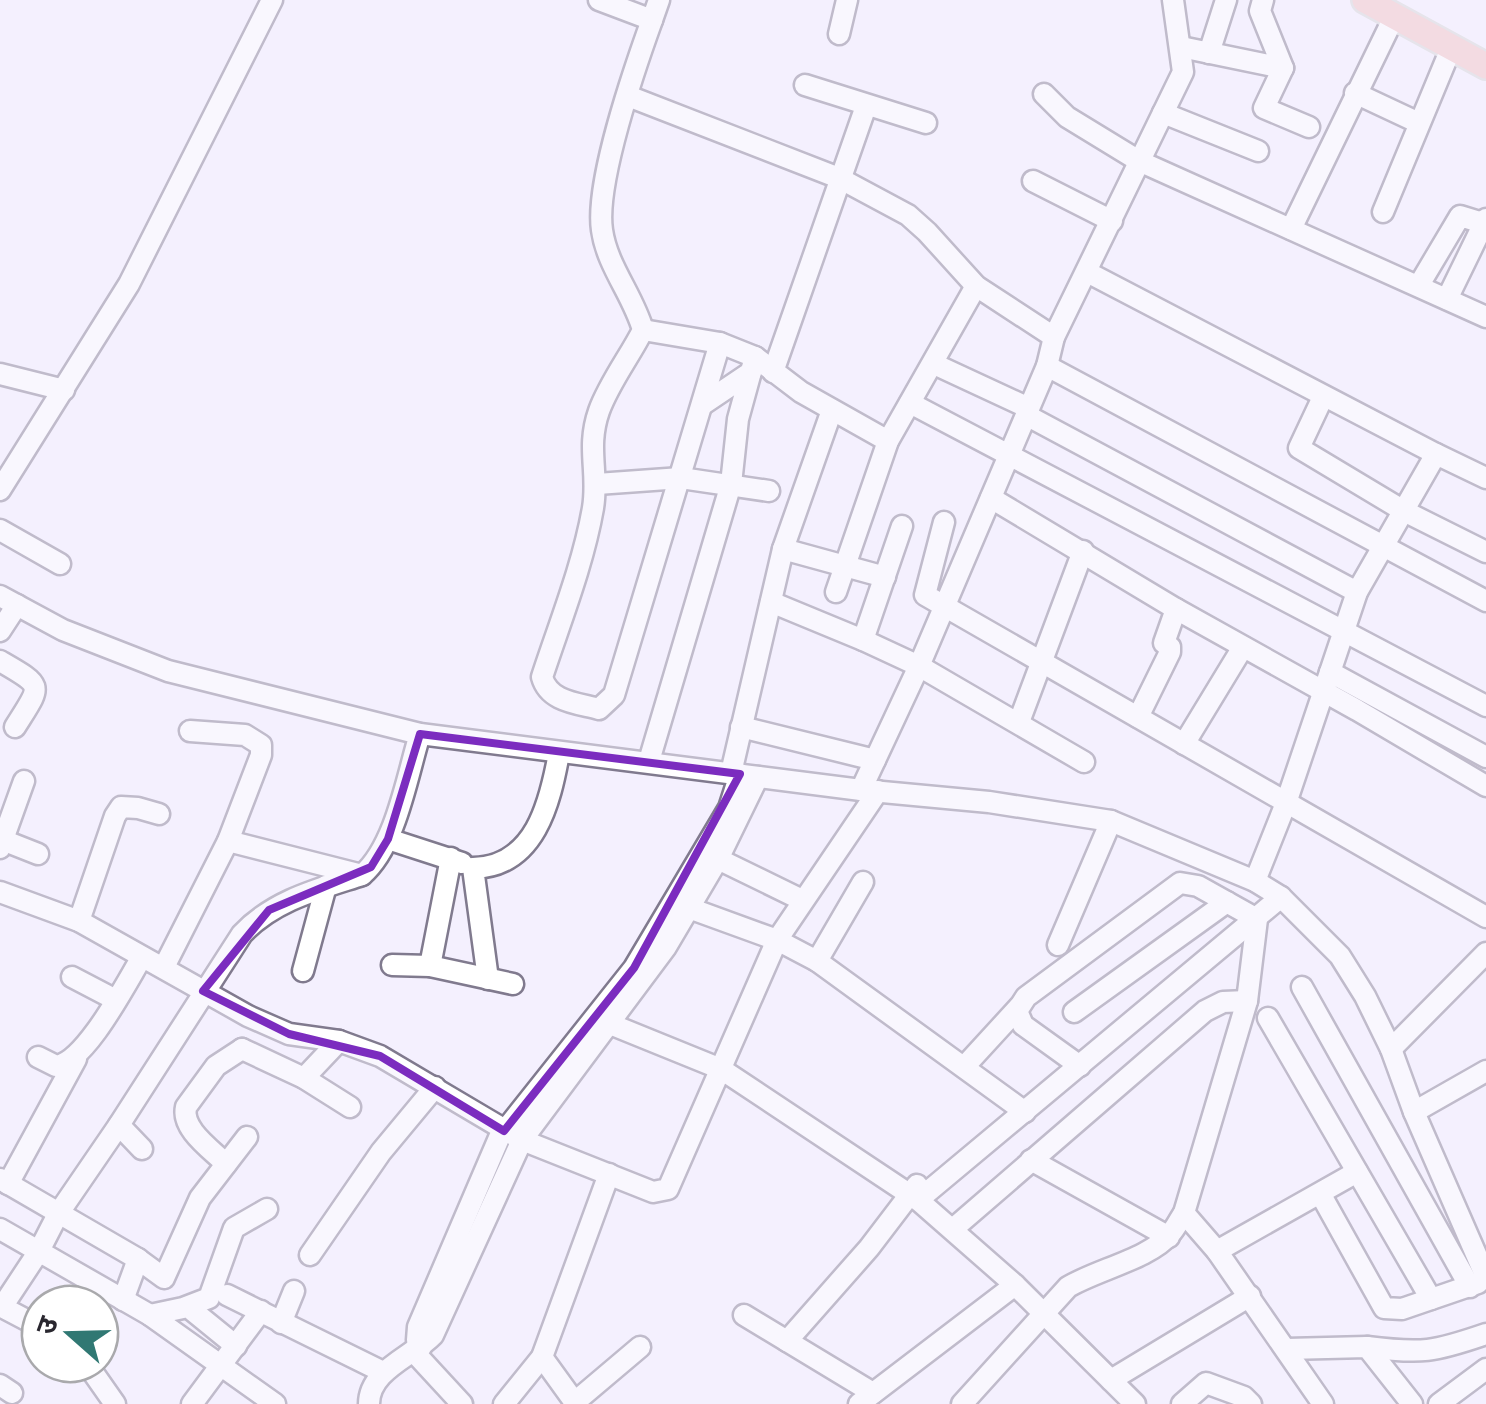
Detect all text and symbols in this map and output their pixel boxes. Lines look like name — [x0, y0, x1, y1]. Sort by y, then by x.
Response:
north arrow — [20, 1284, 120, 1384]
text: उ — [30, 1312, 65, 1339]

